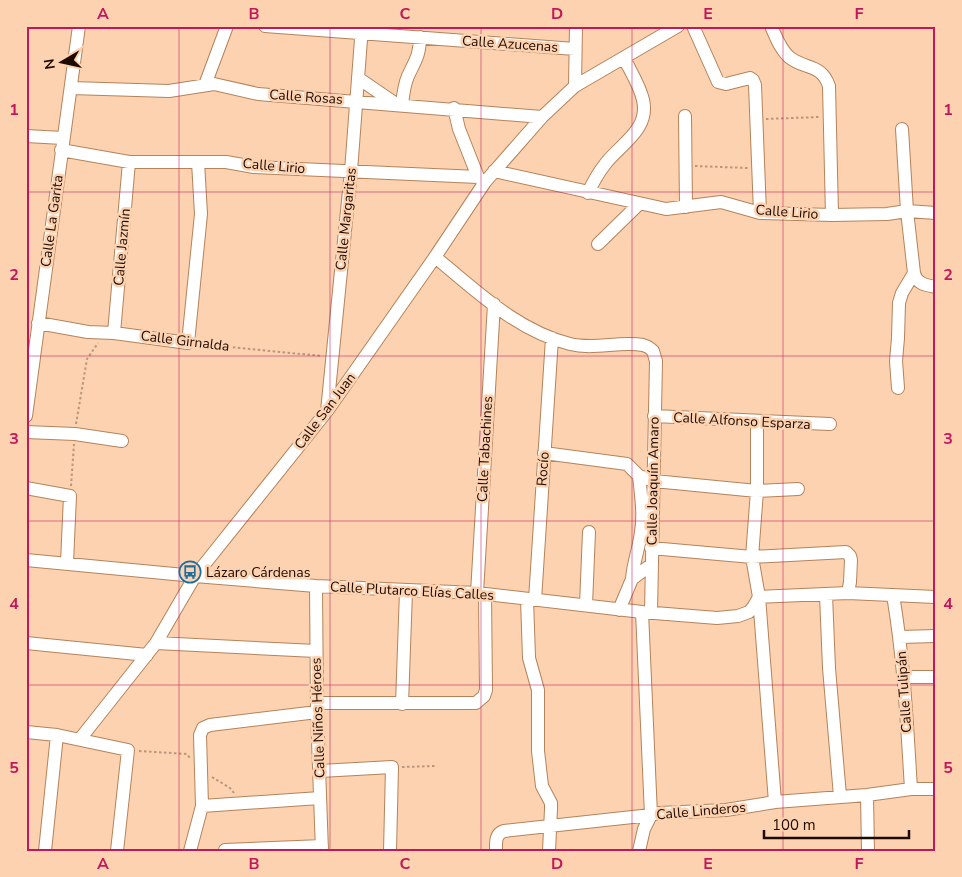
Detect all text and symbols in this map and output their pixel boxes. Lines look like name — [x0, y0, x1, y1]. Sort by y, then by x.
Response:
text: A — [97, 3, 109, 25]
text: B — [248, 3, 260, 25]
text: C — [400, 3, 411, 25]
text: D — [551, 3, 563, 25]
text: E — [703, 3, 713, 25]
text: F — [855, 3, 864, 25]
street label: Calle Azucenas — [461, 31, 559, 57]
north arrow — [38, 38, 88, 88]
text: N — [39, 57, 60, 71]
street label: Calle Rosas — [269, 85, 344, 109]
text: 1 — [9, 99, 19, 121]
text: 1 — [943, 99, 953, 121]
street label: Calle Lirio — [242, 154, 306, 178]
street label: Calle Margaritas — [331, 166, 361, 271]
street label: Calle La Garita — [36, 174, 68, 268]
street label: Calle Lirio — [755, 200, 819, 224]
street label: Calle Jazmín — [109, 208, 135, 286]
text: 2 — [9, 264, 19, 286]
text: 2 — [943, 264, 953, 286]
street label: Calle Girnalda — [140, 326, 230, 356]
street label: Calle San Juan — [290, 369, 360, 453]
street label: Calle Tabachines — [473, 395, 497, 502]
street label: Calle Alfonso Esparza — [673, 408, 811, 434]
street label: Calle Joaquín Amaro — [642, 416, 664, 546]
text: 3 — [9, 428, 19, 450]
text: 3 — [943, 428, 953, 450]
street label: Rocío — [532, 451, 554, 487]
bus stop icon: Lázaro Cárdenas — [178, 560, 202, 584]
place label: Lázaro Cárdenas — [206, 563, 311, 582]
street label: Calle Plutarco Elías Calles — [330, 577, 495, 605]
text: 4 — [9, 593, 19, 615]
text: 4 — [943, 593, 953, 615]
street label: Calle Tulipán — [892, 650, 916, 734]
street label: Calle Niños Héroes — [306, 657, 330, 779]
text: 5 — [9, 757, 19, 779]
text: 5 — [943, 757, 953, 779]
street label: Calle Linderos — [655, 798, 747, 824]
scale bar — [764, 807, 910, 839]
text: 100 m — [772, 815, 816, 835]
text: A — [97, 853, 109, 875]
text: B — [248, 853, 260, 875]
text: C — [400, 853, 411, 875]
text: D — [551, 853, 563, 875]
text: E — [703, 853, 713, 875]
text: F — [855, 853, 864, 875]

